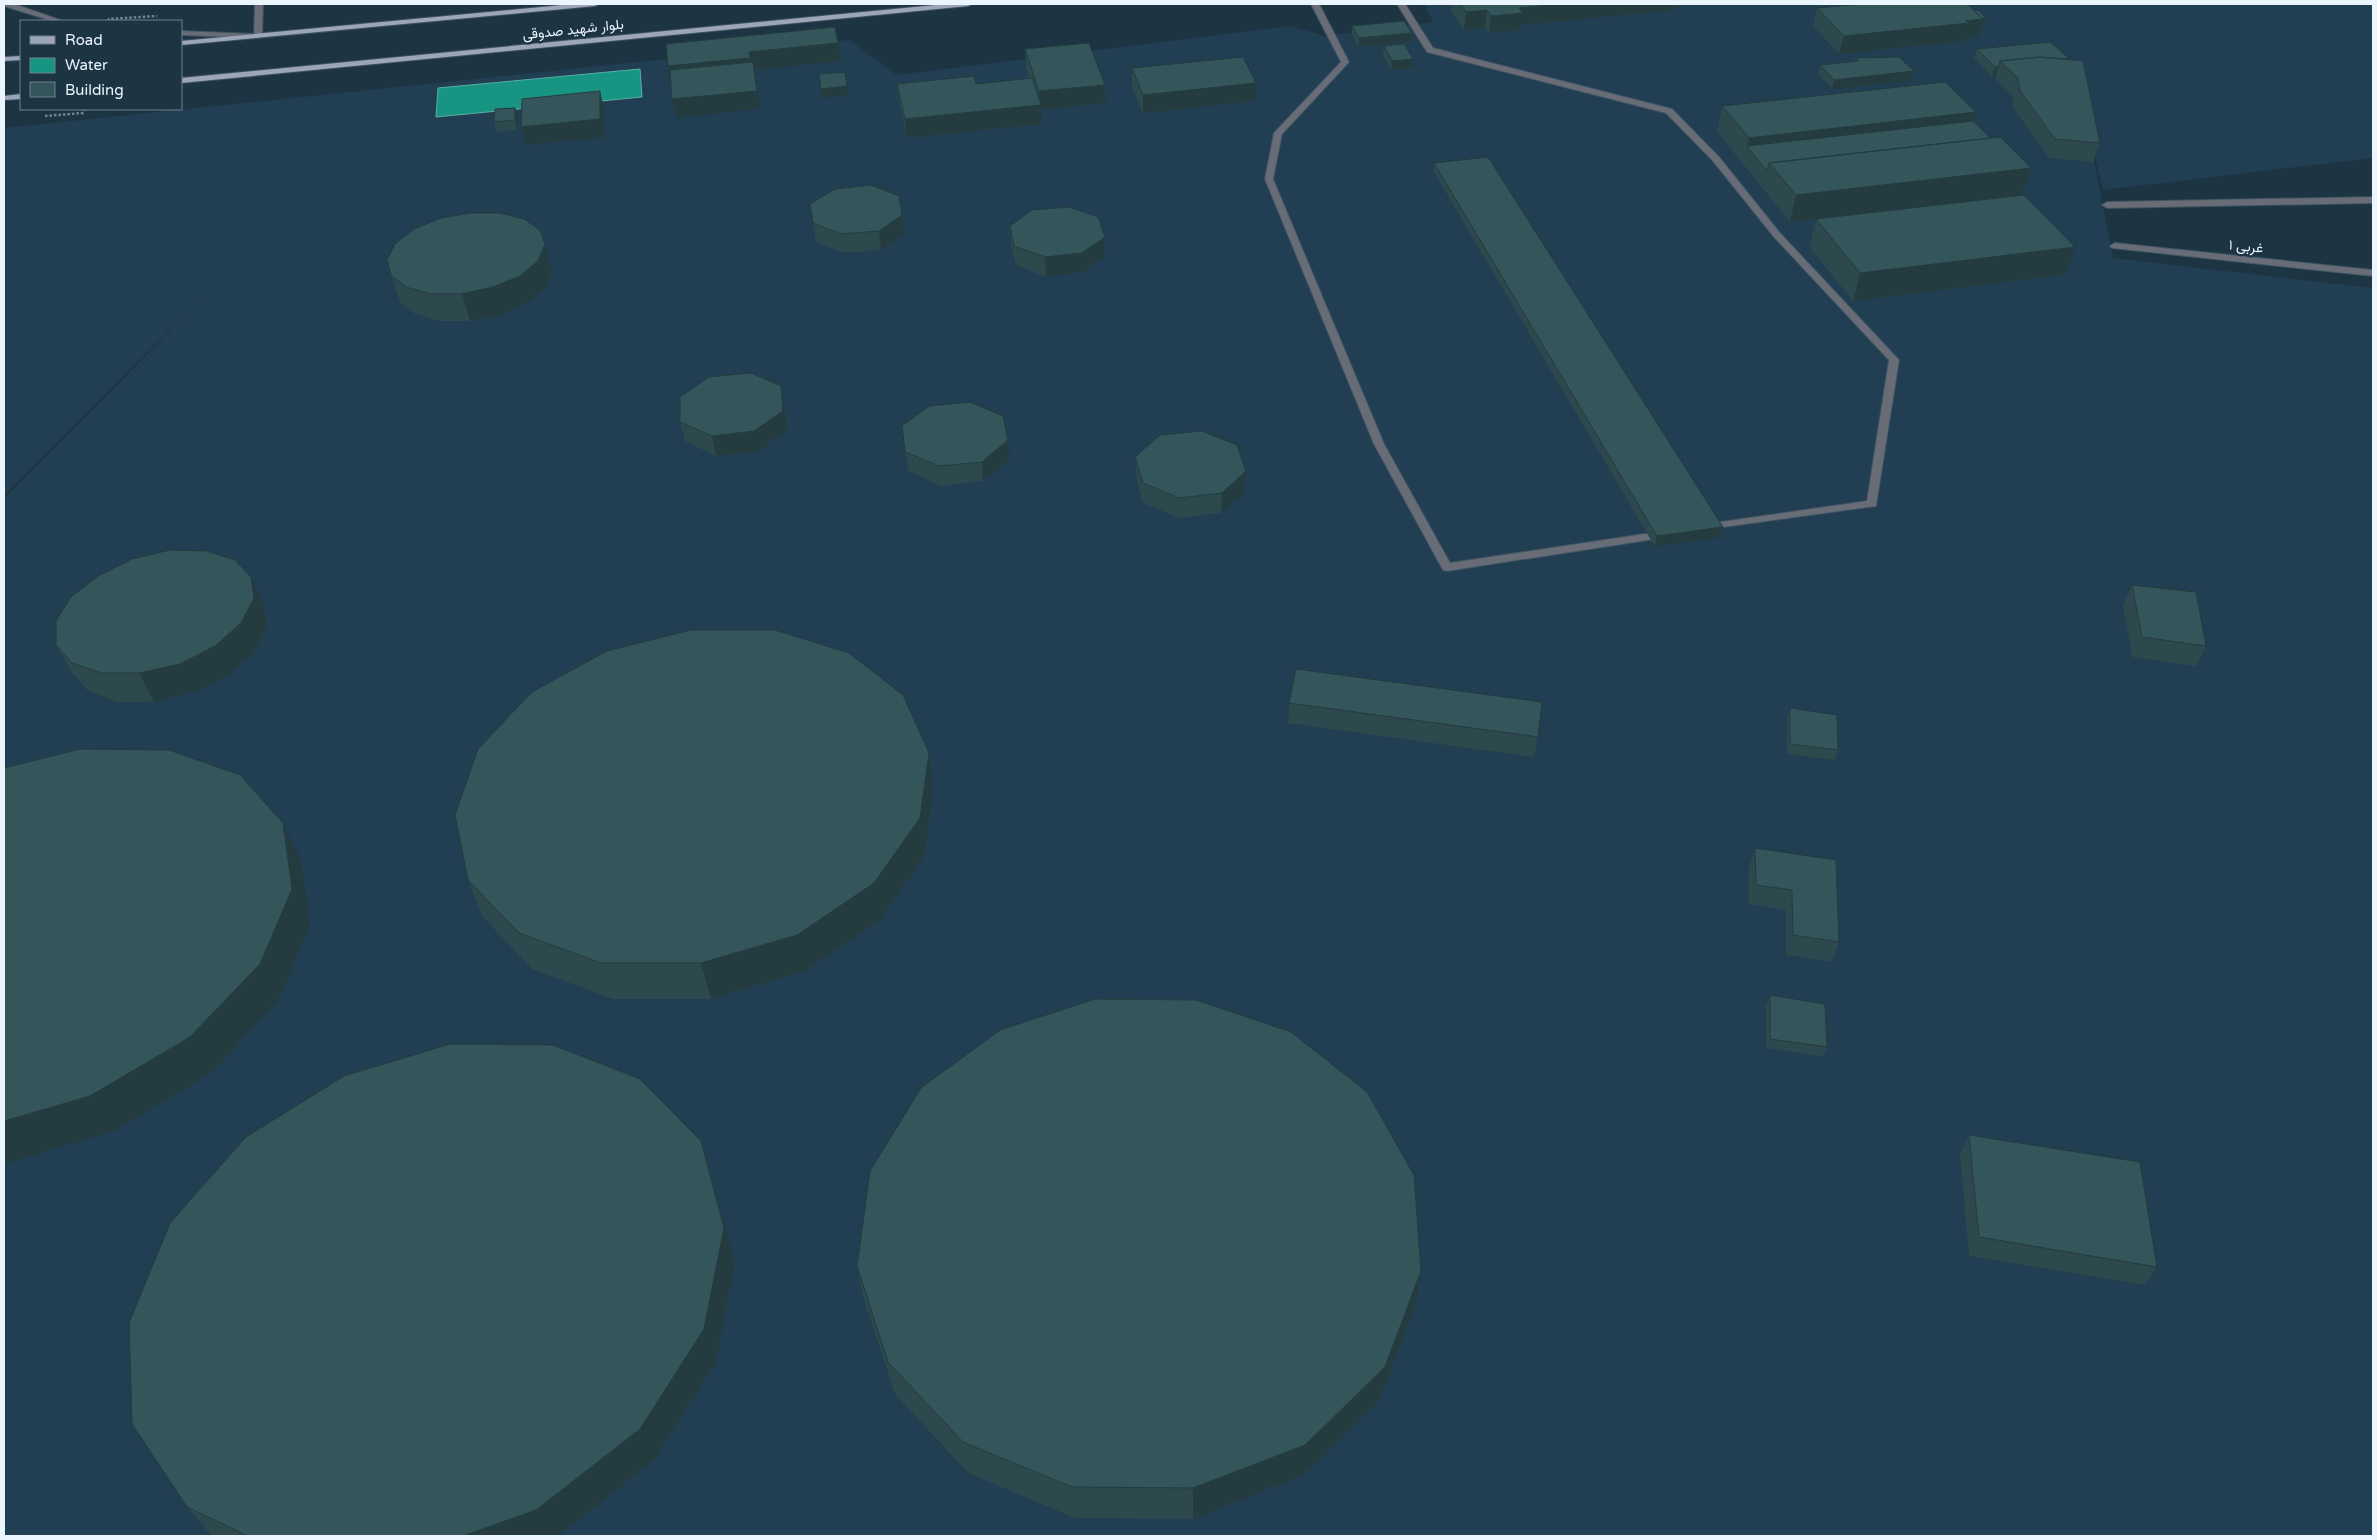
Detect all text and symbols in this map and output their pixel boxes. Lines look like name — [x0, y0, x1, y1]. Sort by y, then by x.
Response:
street label: بلوار شهید صدوقی — [522, 16, 624, 43]
legend — [20, 20, 182, 110]
text: Road — [65, 31, 103, 49]
text: Water — [65, 56, 108, 74]
text: Building — [65, 81, 124, 99]
street label: ۱ غربی — [2228, 236, 2264, 257]

